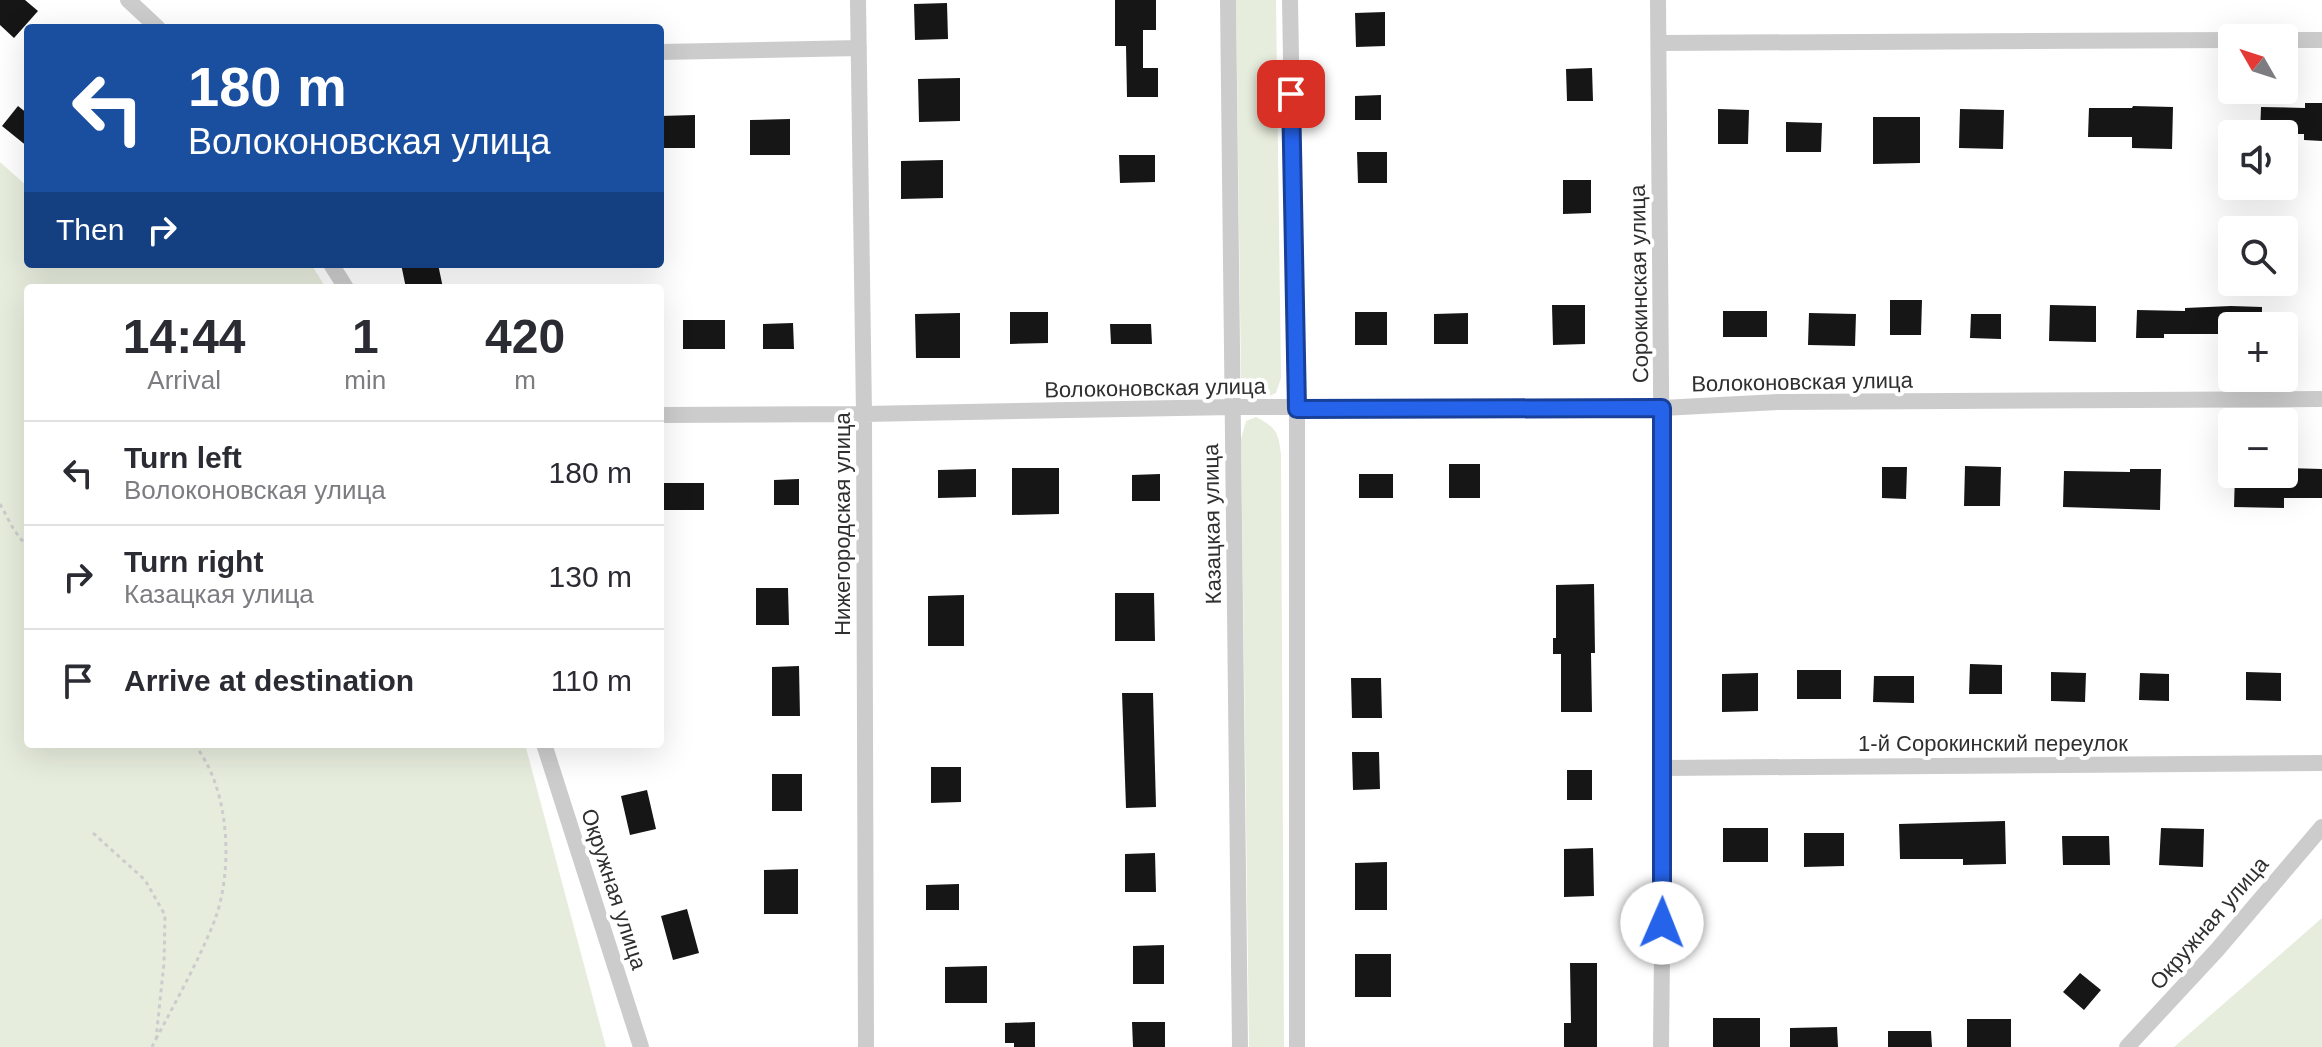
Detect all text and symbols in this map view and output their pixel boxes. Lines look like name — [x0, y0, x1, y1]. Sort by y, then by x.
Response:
north arrow — [2218, 24, 2298, 104]
map controls — [2218, 24, 2298, 488]
text: 180 m — [188, 55, 347, 118]
icon: left — [56, 56, 160, 160]
pin — [1257, 60, 1325, 128]
icon: arrive — [1269, 72, 1313, 116]
button: sound — [2218, 120, 2298, 200]
text: Волоконовская улица — [188, 121, 551, 162]
street label: Сорокинская улица — [1625, 184, 1653, 383]
icon: right — [140, 208, 184, 252]
text: Then — [56, 213, 124, 246]
button: search — [2218, 216, 2298, 296]
text: 14:44 — [123, 310, 246, 363]
text: 1 — [352, 310, 379, 363]
text: 420 — [485, 310, 565, 363]
button: + — [2218, 312, 2298, 392]
text: Arrival — [147, 365, 221, 395]
text: min — [344, 365, 386, 395]
text: m — [514, 365, 536, 395]
street label: Волоконовская улица — [1691, 368, 1914, 396]
street label: Волоконовская улица — [1044, 374, 1267, 402]
button: − — [2218, 408, 2298, 488]
street label: Нижегородская улица — [830, 411, 855, 636]
text: Turn left — [124, 441, 242, 474]
street label: Казацкая улица — [1198, 443, 1226, 604]
icon: left — [56, 451, 100, 495]
text: 180 m — [549, 456, 632, 489]
text: Волоконовская улица — [124, 475, 386, 505]
text: Turn right — [124, 545, 263, 578]
icon: right — [56, 555, 100, 599]
text: 130 m — [549, 560, 632, 593]
text: Казацкая улица — [124, 579, 314, 609]
icon: arrive — [56, 659, 100, 703]
text: Arrive at destination — [124, 664, 414, 697]
text: 110 m — [551, 664, 632, 697]
street label: 1-й Сорокинский переулок — [1858, 731, 2128, 756]
street label: Окружная улица — [576, 805, 652, 973]
street label: Окружная улица — [2145, 851, 2274, 994]
position arrow — [1620, 881, 1704, 965]

